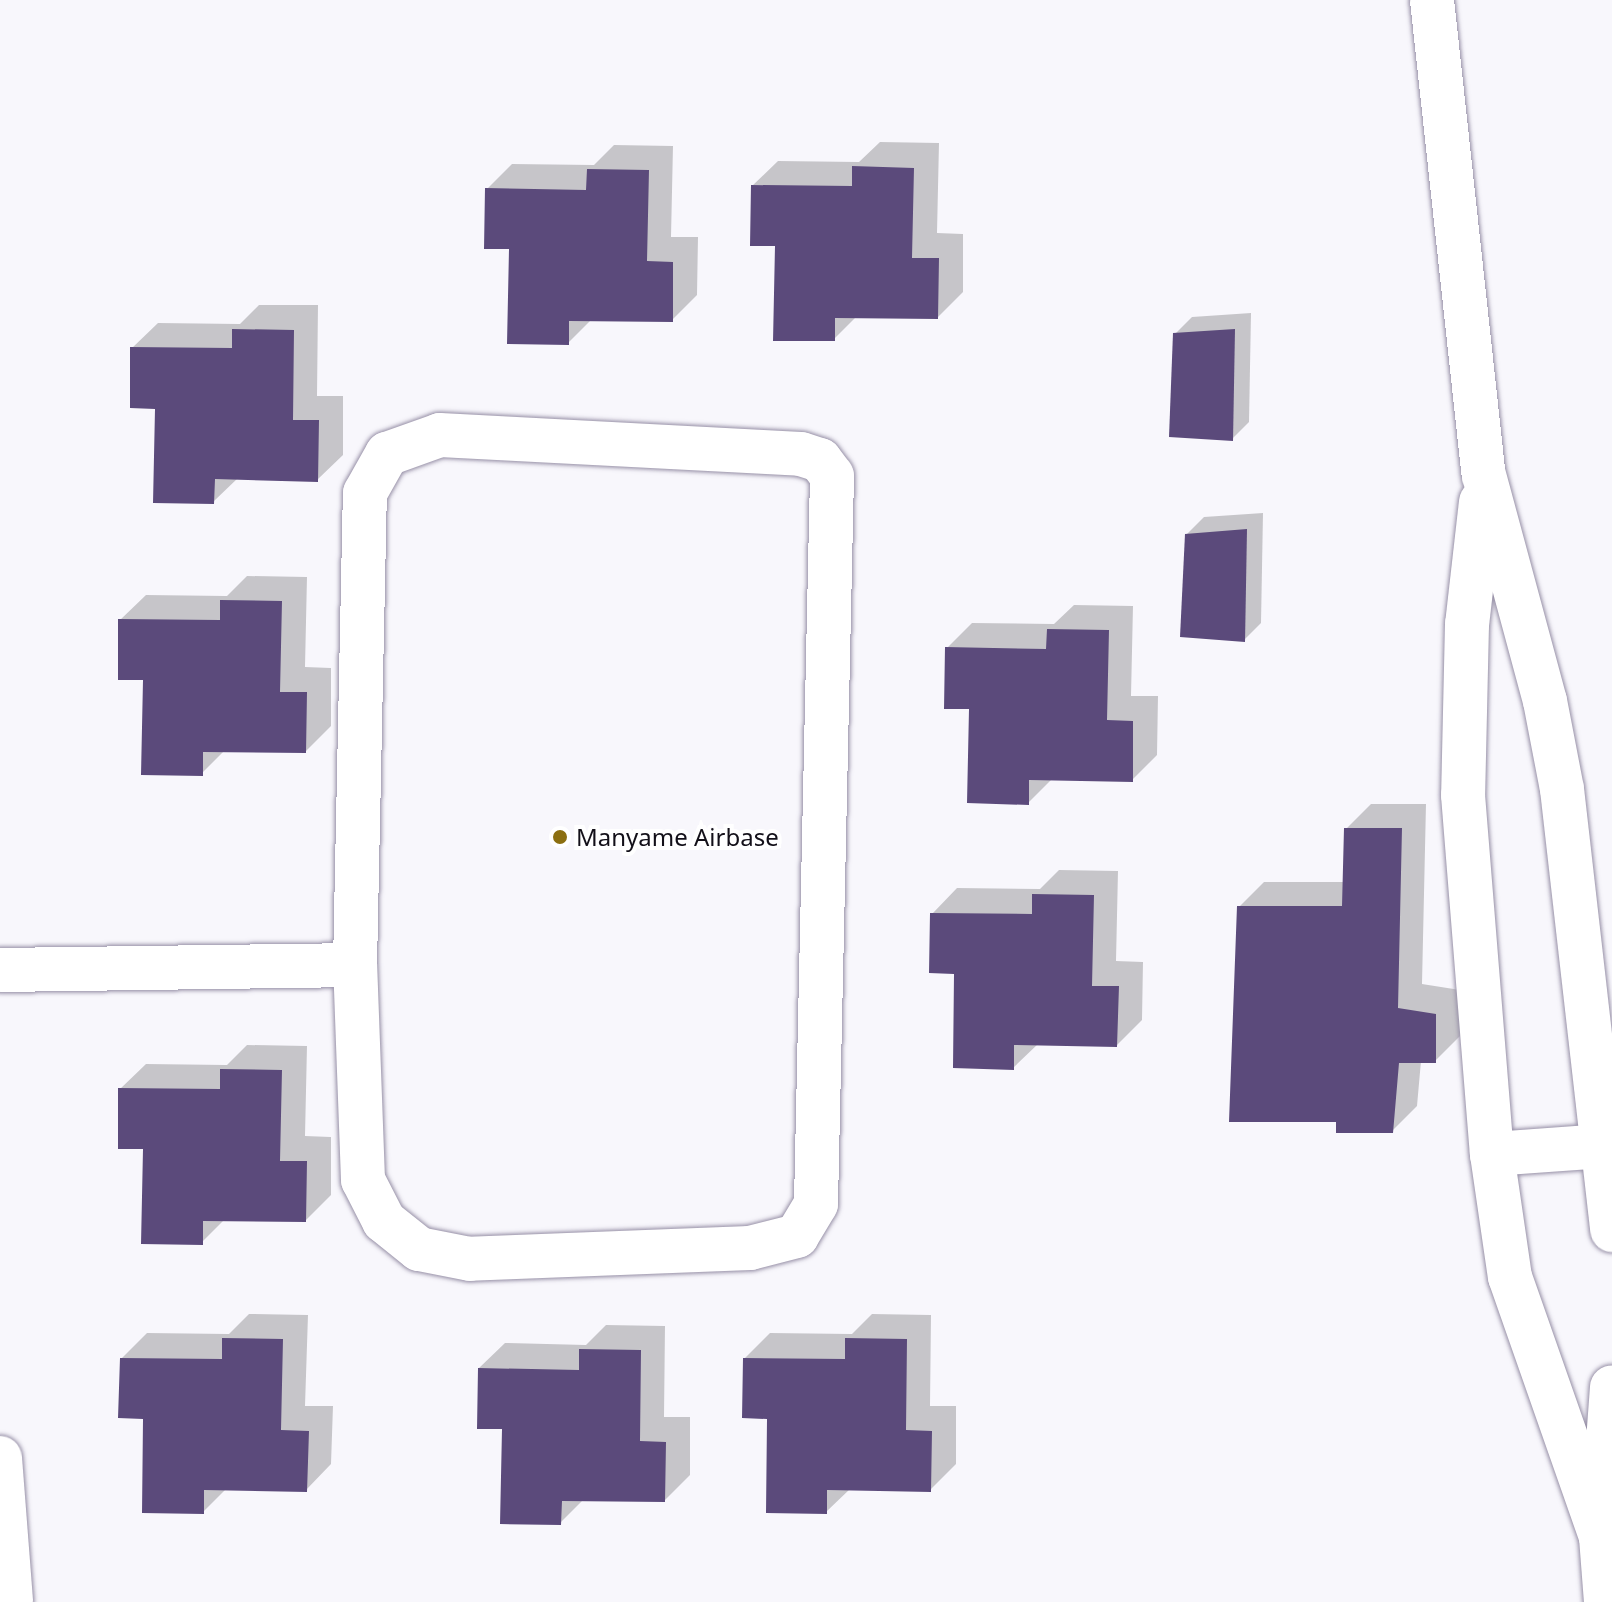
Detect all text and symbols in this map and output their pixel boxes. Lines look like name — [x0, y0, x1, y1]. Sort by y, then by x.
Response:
place label: Manyame Airbase — [576, 823, 779, 851]
marker: Manyame Airbase — [551, 828, 569, 846]

